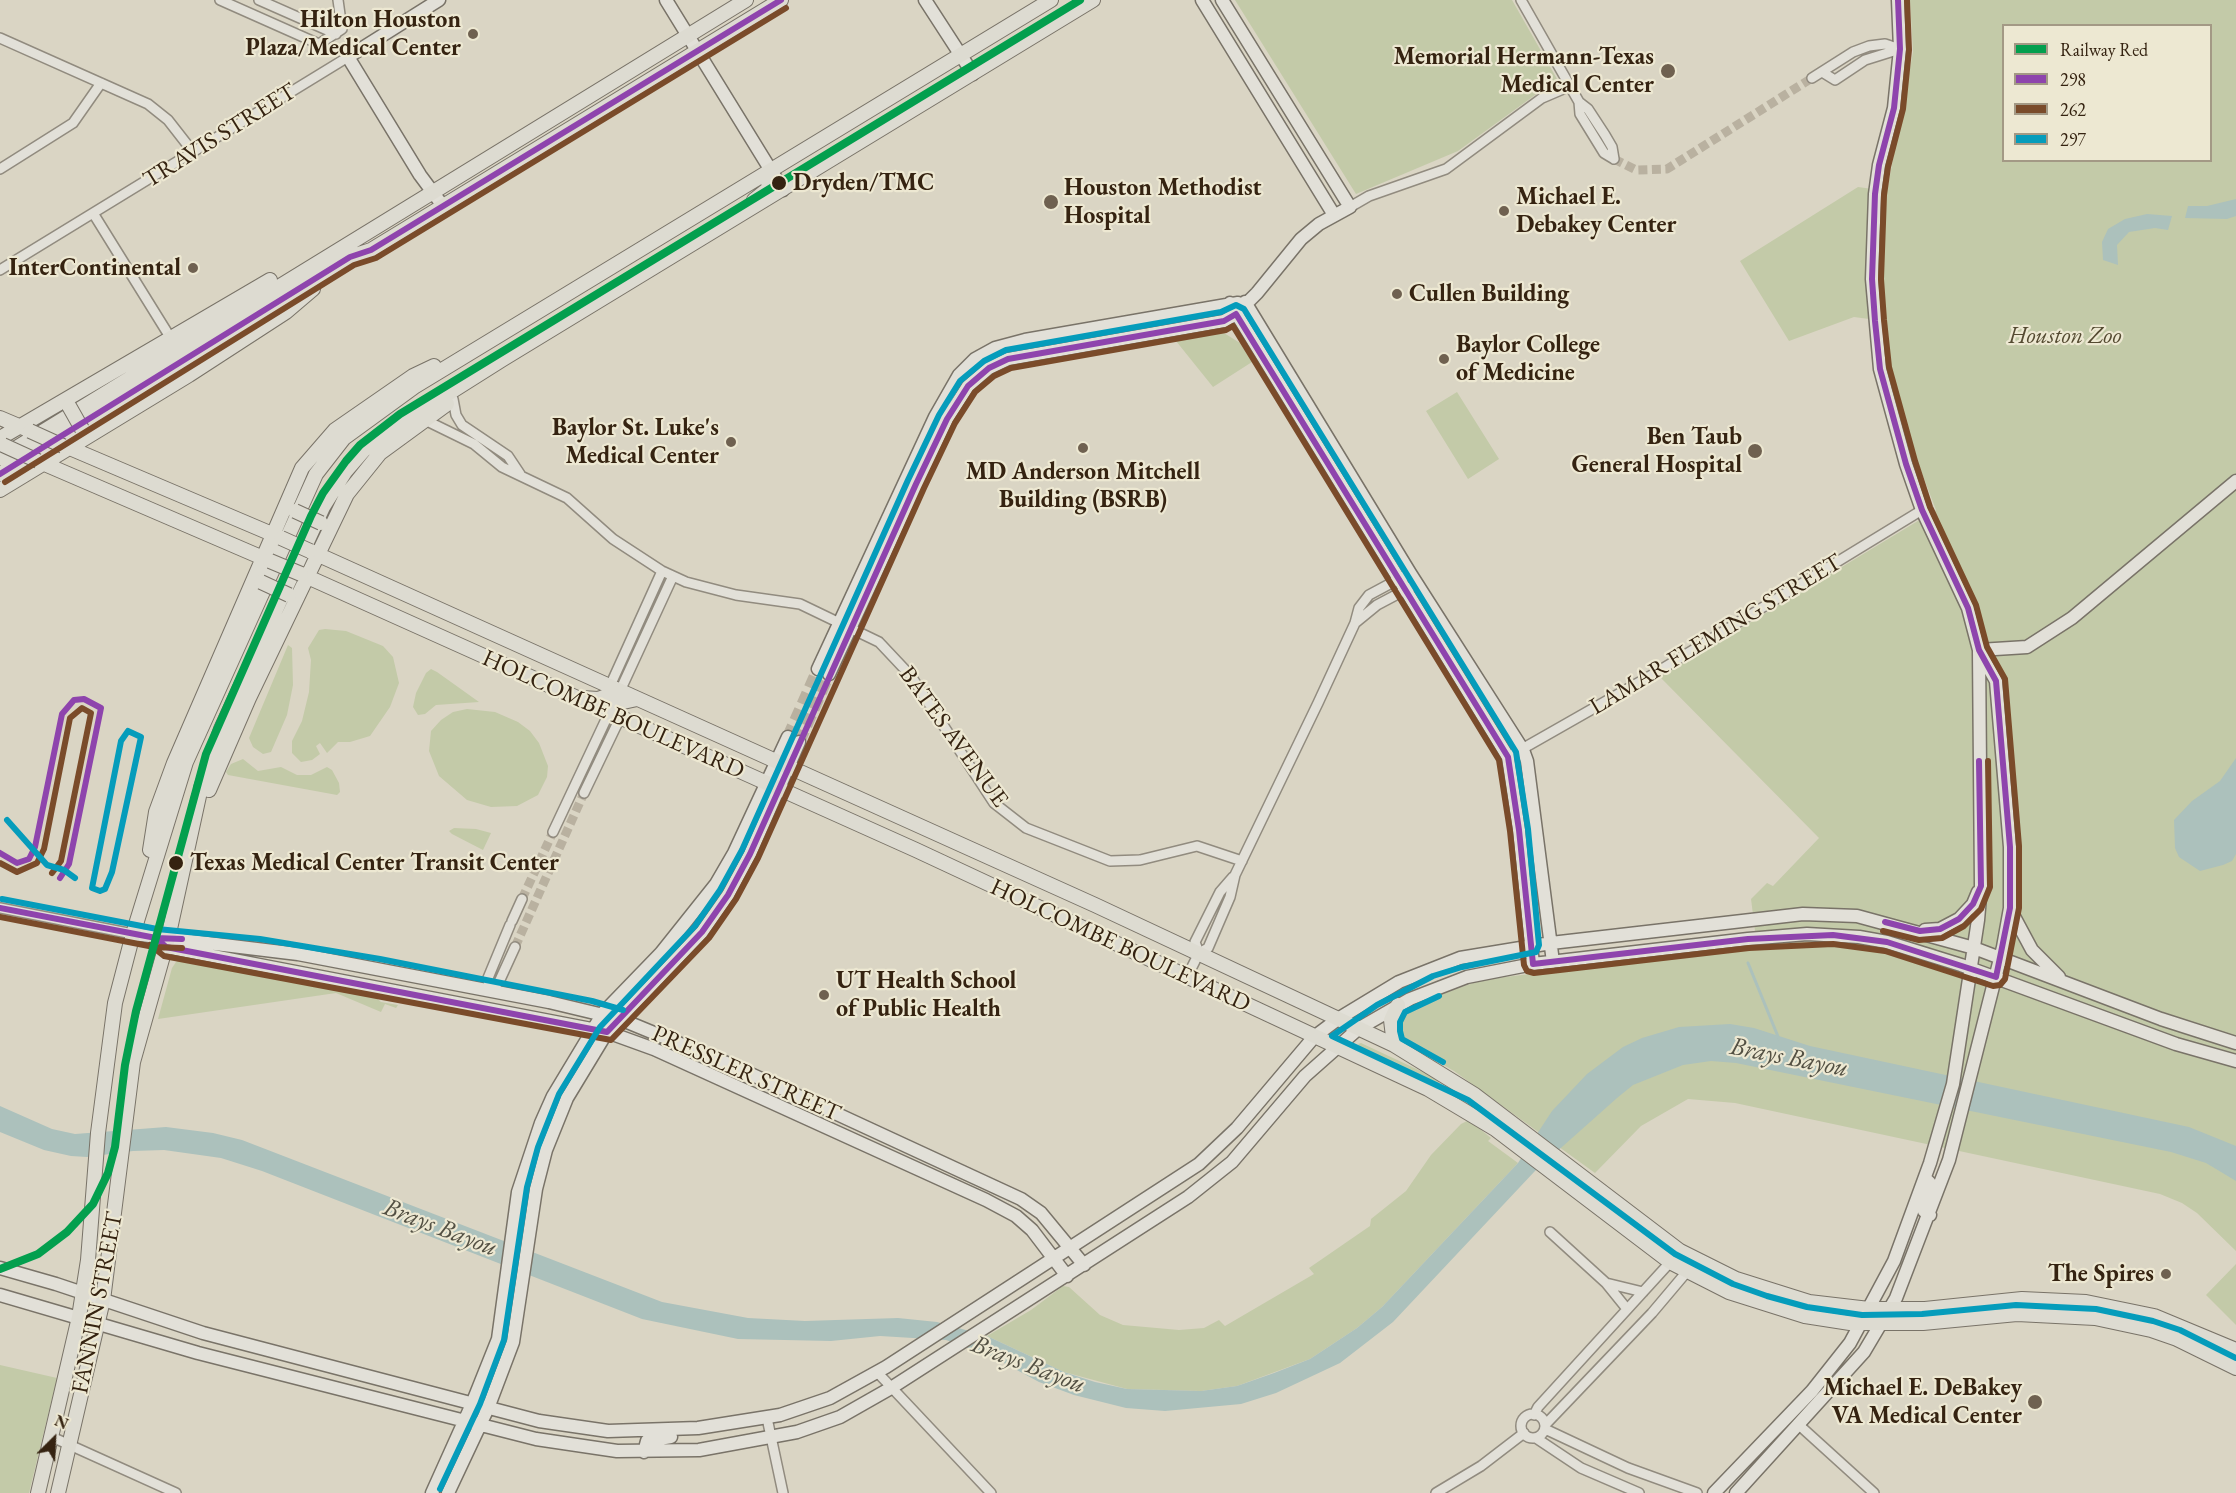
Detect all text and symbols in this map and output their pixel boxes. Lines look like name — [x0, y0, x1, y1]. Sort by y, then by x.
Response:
place label: Hilton Houston Plaza/Medical Center — [245, 6, 461, 62]
legend — [2002, 24, 2212, 162]
marker: Hilton Houston Plaza/Medical Center — [466, 27, 480, 41]
text: Railway Red — [2060, 38, 2148, 61]
place label: Memorial Hermann-Texas Medical Center — [1393, 43, 1654, 99]
marker: Memorial Hermann-Texas Medical Center — [1659, 62, 1677, 80]
text: 298 — [2060, 68, 2086, 91]
street label: TRAVIS STREET — [138, 77, 302, 195]
text: 262 — [2060, 98, 2086, 121]
text: 297 — [2060, 128, 2086, 151]
place label: Dryden/TMC — [793, 169, 934, 197]
marker: Dryden/TMC — [770, 174, 788, 192]
place label: Houston Methodist Hospital — [1064, 174, 1262, 230]
place label: Michael E. Debakey Center — [1516, 183, 1677, 239]
marker: Houston Methodist Hospital — [1042, 193, 1060, 211]
marker: Michael E. Debakey Center — [1497, 204, 1511, 218]
place label: InterContinental — [9, 254, 181, 282]
marker: InterContinental — [186, 261, 200, 275]
place label: Cullen Building — [1409, 280, 1569, 308]
marker: Cullen Building — [1390, 287, 1404, 301]
park label: Houston Zoo — [2008, 322, 2122, 350]
place label: Baylor College of Medicine — [1456, 331, 1600, 387]
marker: Baylor College of Medicine — [1437, 352, 1451, 366]
place label: Baylor St. Luke's Medical Center — [552, 414, 719, 470]
place label: Ben Taub General Hospital — [1572, 423, 1742, 479]
marker: Baylor St. Luke's Medical Center — [724, 435, 738, 449]
marker: MD Anderson Mitchell Building (BSRB) — [1076, 441, 1090, 455]
marker: Ben Taub General Hospital — [1746, 442, 1764, 460]
place label: MD Anderson Mitchell Building (BSRB) — [966, 458, 1200, 514]
street label: LAMAR FLEMING STREET — [1585, 548, 1847, 722]
street label: HOLCOMBE BOULEVARD — [478, 644, 748, 786]
street label: BATES AVENUE — [892, 661, 1014, 813]
place label: Texas Medical Center Transit Center — [190, 849, 559, 877]
marker: Texas Medical Center Transit Center — [167, 854, 185, 872]
street label: HOLCOMBE BOULEVARD — [985, 873, 1255, 1019]
place label: UT Health School of Public Health — [836, 967, 1016, 1023]
marker: UT Health School of Public Health — [817, 988, 831, 1002]
street label: PRESSLER STREET — [647, 1020, 845, 1128]
water label: Brays Bayou — [1727, 1031, 1851, 1085]
water label: Brays Bayou — [379, 1192, 501, 1264]
street label: FANNIN STREET — [66, 1210, 130, 1396]
place label: The Spires — [2048, 1260, 2154, 1288]
marker: The Spires — [2159, 1267, 2173, 1281]
water label: Brays Bayou — [967, 1329, 1089, 1401]
place label: Michael E. DeBakey VA Medical Center — [1823, 1374, 2022, 1430]
marker: Michael E. DeBakey VA Medical Center — [2026, 1393, 2044, 1411]
north arrow — [24, 1409, 84, 1469]
text: N — [51, 1410, 72, 1434]

